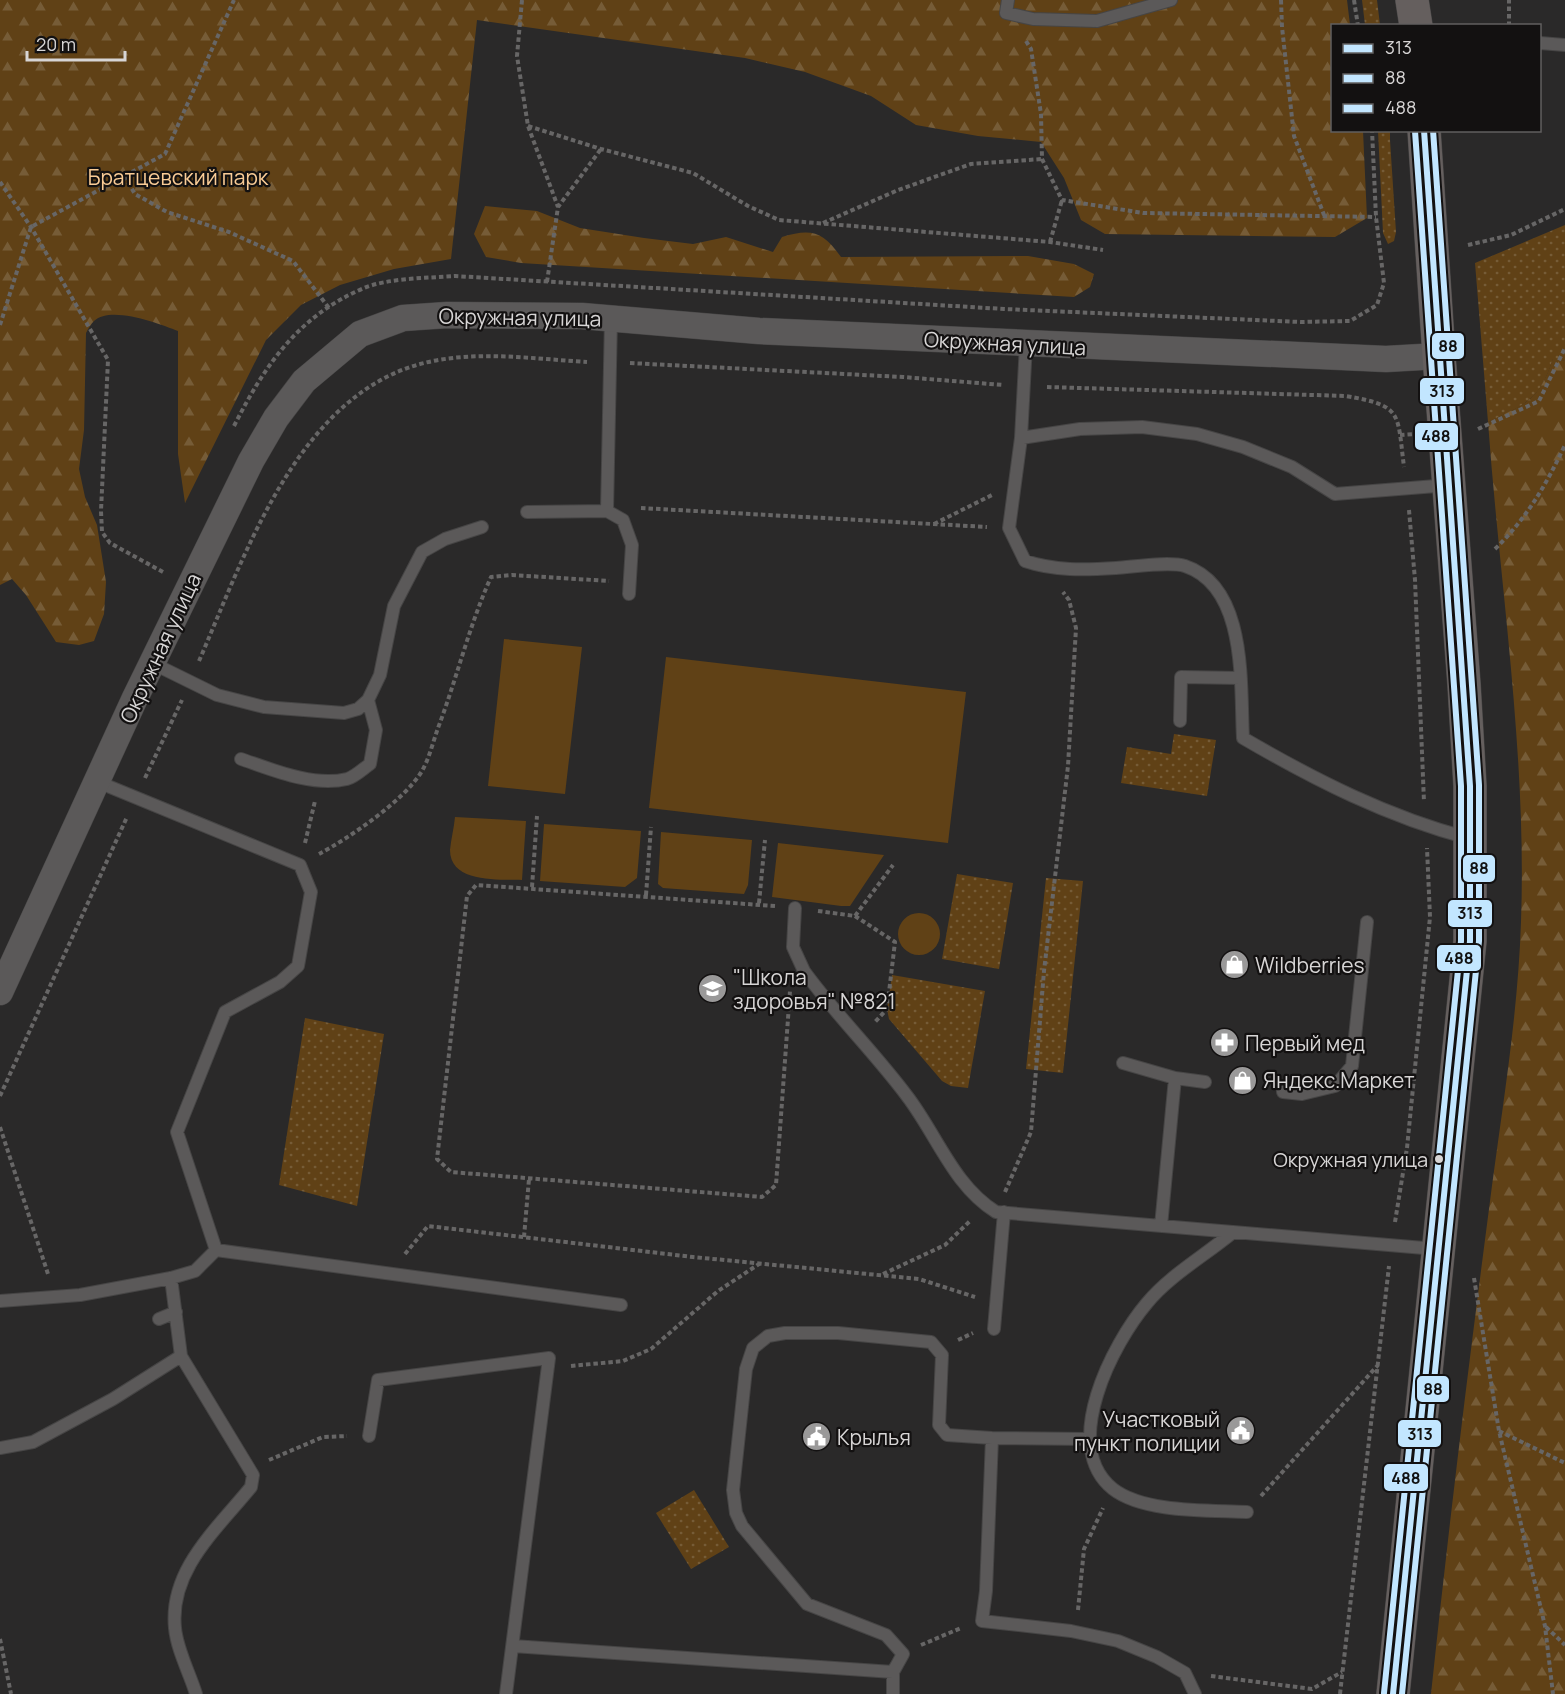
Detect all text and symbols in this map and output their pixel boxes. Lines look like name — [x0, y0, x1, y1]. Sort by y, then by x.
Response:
scale bar — [27, 24, 124, 62]
legend — [1331, 24, 1541, 132]
text: 20 m — [36, 32, 76, 56]
text: 313 — [1385, 35, 1412, 59]
text: 88 — [1385, 65, 1406, 89]
text: 488 — [1385, 95, 1417, 119]
park label: Братцевский парк — [88, 163, 269, 191]
street label: Окружная улица — [438, 302, 602, 332]
street label: Окружная улица — [923, 325, 1087, 361]
line badge: 88 — [1431, 332, 1465, 360]
text: 88 — [1438, 335, 1458, 357]
line badge: 313 — [1419, 377, 1465, 405]
text: 313 — [1429, 380, 1455, 402]
line badge: 488 — [1414, 422, 1459, 451]
text: 488 — [1421, 425, 1451, 447]
street label: Окружная улица — [113, 568, 207, 728]
line badge: 88 — [1462, 854, 1496, 883]
text: 88 — [1469, 857, 1489, 879]
line badge: 313 — [1447, 899, 1493, 928]
text: 313 — [1457, 902, 1483, 924]
line badge: 488 — [1436, 944, 1482, 972]
text: 488 — [1444, 947, 1474, 969]
shop icon: Wildberries — [1218, 949, 1250, 981]
place label: Wildberries — [1255, 951, 1365, 979]
place label: "Школа здоровья" №821 — [733, 963, 896, 1015]
school or university icon: "Школа здоровья" №821 — [696, 973, 728, 1005]
pharmacy icon: Первый мед — [1208, 1027, 1240, 1059]
place label: Первый мед — [1245, 1029, 1365, 1057]
shop icon: Яндекс.Маркет — [1226, 1064, 1258, 1096]
place label: Яндекс.Маркет — [1263, 1066, 1415, 1094]
place label: Окружная улица — [1273, 1146, 1428, 1173]
marker: Окружная улица — [1433, 1153, 1445, 1165]
line badge: 88 — [1416, 1375, 1450, 1403]
text: 88 — [1423, 1378, 1443, 1400]
place label: Участковый пункт полиции — [1074, 1405, 1220, 1457]
public building icon: Участковый пункт полиции — [1225, 1415, 1257, 1447]
line badge: 313 — [1397, 1419, 1442, 1448]
public building icon: Крылья — [800, 1421, 832, 1453]
place label: Крылья — [837, 1423, 911, 1451]
text: 313 — [1407, 1423, 1433, 1445]
line badge: 488 — [1383, 1463, 1429, 1492]
text: 488 — [1391, 1467, 1421, 1489]

